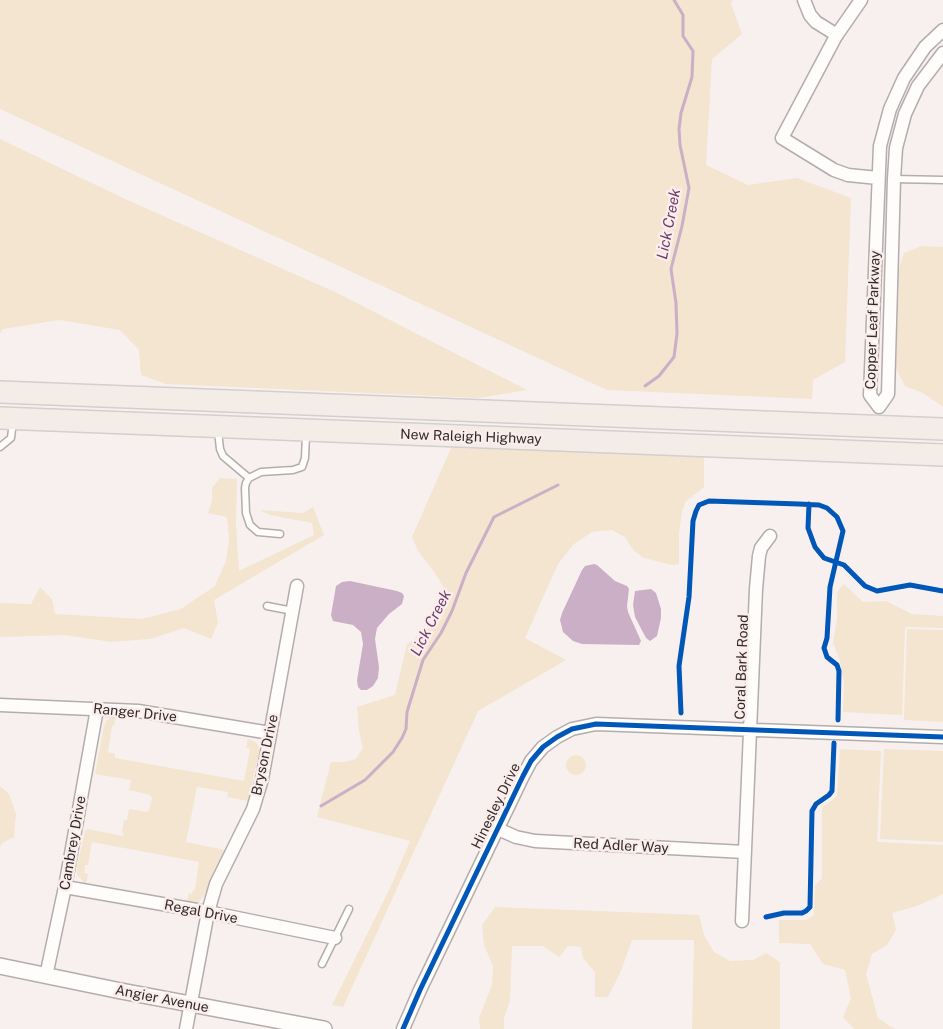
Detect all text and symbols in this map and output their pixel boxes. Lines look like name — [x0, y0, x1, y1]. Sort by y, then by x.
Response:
water label: Lick Creek — [653, 187, 685, 261]
street label: Copper Leaf Parkway — [862, 250, 884, 390]
street label: New Raleigh Highway — [400, 426, 542, 448]
water label: Lick Creek — [407, 587, 455, 659]
street label: Coral Bark Road — [732, 614, 752, 720]
street label: Ranger Drive — [92, 700, 178, 726]
street label: Bryson Drive — [248, 713, 282, 797]
street label: Hinesley Drive — [468, 760, 524, 852]
street label: Cambrey Drive — [56, 795, 90, 891]
street label: Red Adler Way — [573, 835, 669, 857]
street label: Regal Drive — [163, 897, 239, 927]
street label: Angier Avenue — [114, 982, 210, 1016]

